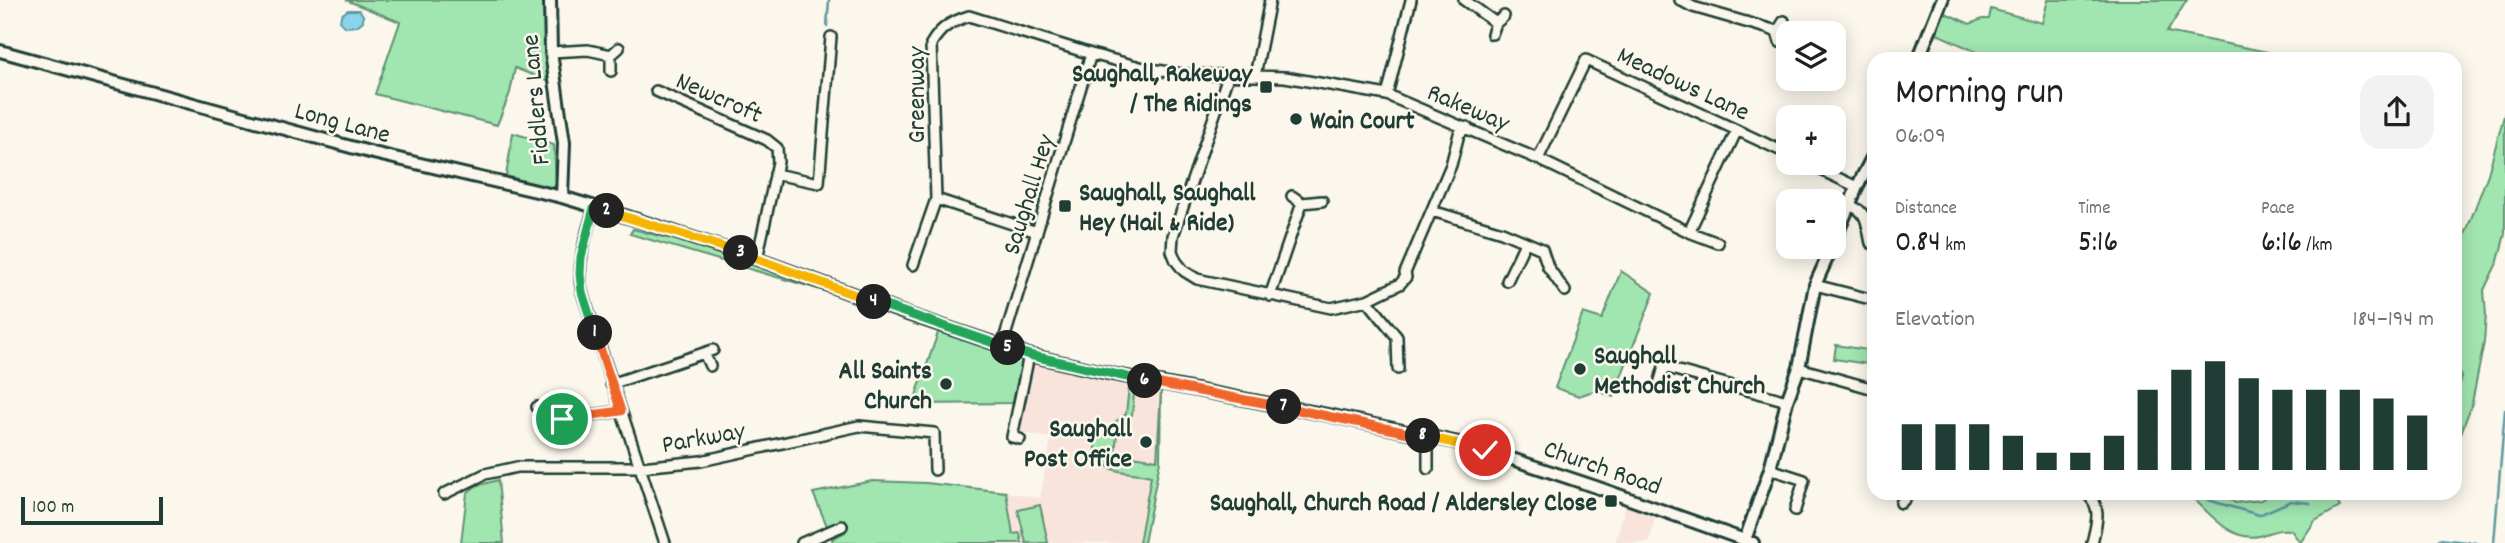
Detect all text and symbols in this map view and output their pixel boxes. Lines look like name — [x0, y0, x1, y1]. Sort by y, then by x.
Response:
map controls — [1776, 21, 1846, 259]
button: layers — [1776, 21, 1846, 91]
street label: Fiddlers Lane — [513, 33, 562, 167]
street label: Meadows Lane — [1610, 38, 1755, 132]
street label: Greenway — [900, 46, 937, 144]
place label: Saughall, Rakeway / The Ridings — [1072, 57, 1253, 124]
street label: Newcroft — [669, 64, 768, 135]
text: Morning run — [1895, 67, 2064, 122]
street label: Rakeway — [1421, 75, 1515, 143]
button: share — [2360, 75, 2434, 149]
marker: Saughall, Rakeway / The Ridings — [1258, 79, 1274, 95]
street label: Long Lane — [290, 94, 394, 155]
place label: Wain Court — [1310, 104, 1415, 141]
button: + — [1776, 105, 1846, 175]
marker: Wain Court — [1288, 111, 1304, 127]
text: 06:09 — [1895, 121, 1946, 154]
street label: Saughall Hey — [995, 130, 1066, 260]
place label: Saughall, Saughall Hey (Hail & Ride) — [1079, 176, 1256, 243]
button: − — [1776, 189, 1846, 259]
pin: 2 — [590, 194, 624, 228]
text: Distance — [1895, 196, 1957, 223]
text: Time — [2078, 196, 2111, 223]
text: Pace — [2261, 196, 2295, 223]
text: 2 — [602, 197, 611, 224]
marker: Saughall, Saughall Hey (Hail & Ride) — [1057, 198, 1073, 214]
text: 0.84 — [1895, 223, 1941, 266]
text: 5:16 — [2078, 223, 2118, 266]
text: 6:16 — [2261, 223, 2302, 266]
text: km — [1941, 233, 1966, 260]
text: /km — [2302, 233, 2333, 260]
pin: 3 — [724, 236, 758, 270]
text: 3 — [736, 239, 745, 266]
pin: 4 — [856, 284, 892, 320]
text: 4 — [870, 288, 877, 315]
text: Elevation — [1895, 304, 1975, 337]
text: 184–194 m — [2353, 304, 2434, 337]
pin: 1 — [578, 316, 612, 350]
text: 1 — [592, 319, 597, 346]
pin: 5 — [990, 330, 1026, 366]
text: 5 — [1003, 334, 1012, 361]
place label: Saughall Methodist Church — [1594, 339, 1765, 406]
place label: All Saints Church — [839, 354, 932, 421]
marker: Saughall Methodist Church — [1572, 361, 1588, 377]
pin: 6 — [1128, 364, 1162, 398]
text: 6 — [1140, 367, 1149, 394]
marker: All Saints Church — [938, 376, 954, 392]
pin — [532, 389, 592, 449]
pin: 7 — [1266, 390, 1302, 424]
text: 7 — [1280, 393, 1287, 420]
icon: arrive — [543, 400, 581, 438]
place label: Saughall Post Office — [1024, 412, 1133, 479]
street label: Parkway — [659, 414, 749, 465]
pin: 8 — [1406, 418, 1440, 453]
pin — [1455, 420, 1515, 480]
text: 8 — [1419, 422, 1426, 449]
icon: check — [1466, 431, 1504, 469]
street label: Church Road — [1538, 432, 1666, 507]
marker: Saughall Post Office — [1138, 434, 1154, 450]
place label: Saughall, Church Road / Aldersley Close — [1210, 486, 1597, 523]
marker: Saughall, Church Road / Aldersley Close — [1603, 493, 1619, 509]
scale bar — [21, 494, 163, 526]
text: 100 m — [32, 495, 74, 522]

